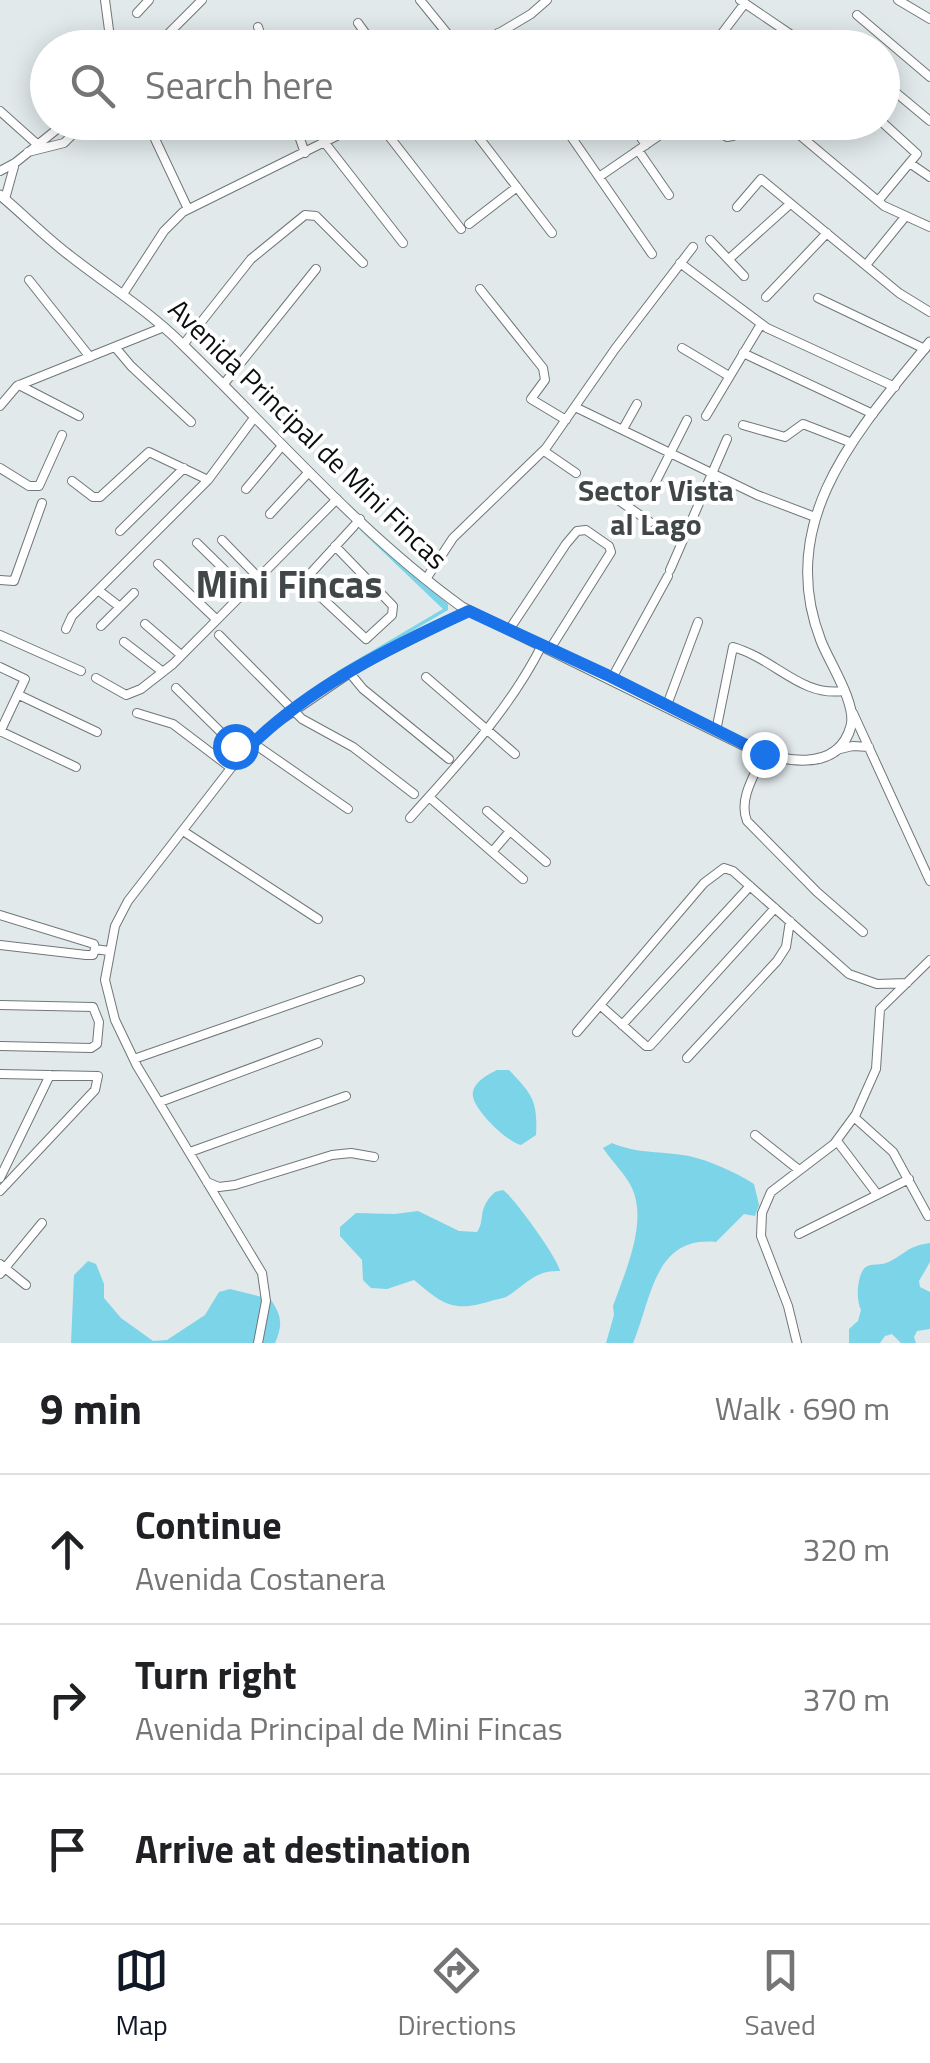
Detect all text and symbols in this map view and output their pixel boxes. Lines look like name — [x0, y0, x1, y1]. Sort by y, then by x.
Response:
search box — [30, 30, 900, 140]
text: Search here — [145, 56, 333, 114]
icon: search — [65, 58, 120, 113]
street label: Avenida Principal de Mini Fincas — [159, 288, 458, 579]
district label: Sector Vista al Lago — [578, 467, 734, 547]
district label: Mini Fincas — [196, 555, 382, 613]
route start — [213, 724, 259, 770]
route end — [742, 732, 788, 778]
text: 9 min — [40, 1376, 142, 1440]
text: Walk · 690 m — [715, 1384, 890, 1432]
text: Continue — [135, 1496, 282, 1554]
icon: ahead — [40, 1522, 95, 1577]
text: 320 m — [802, 1525, 890, 1573]
text: Avenida Costanera — [135, 1554, 386, 1602]
text: Turn right — [135, 1646, 297, 1704]
icon: right — [40, 1672, 95, 1727]
text: 370 m — [802, 1675, 890, 1723]
text: Avenida Principal de Mini Fincas — [135, 1704, 563, 1752]
text: Arrive at destination — [135, 1820, 471, 1878]
icon: arrive — [40, 1822, 95, 1877]
tab: Map — [114, 1943, 169, 2046]
tab: Directions — [397, 1943, 516, 2046]
tab: Saved — [745, 1943, 816, 2046]

